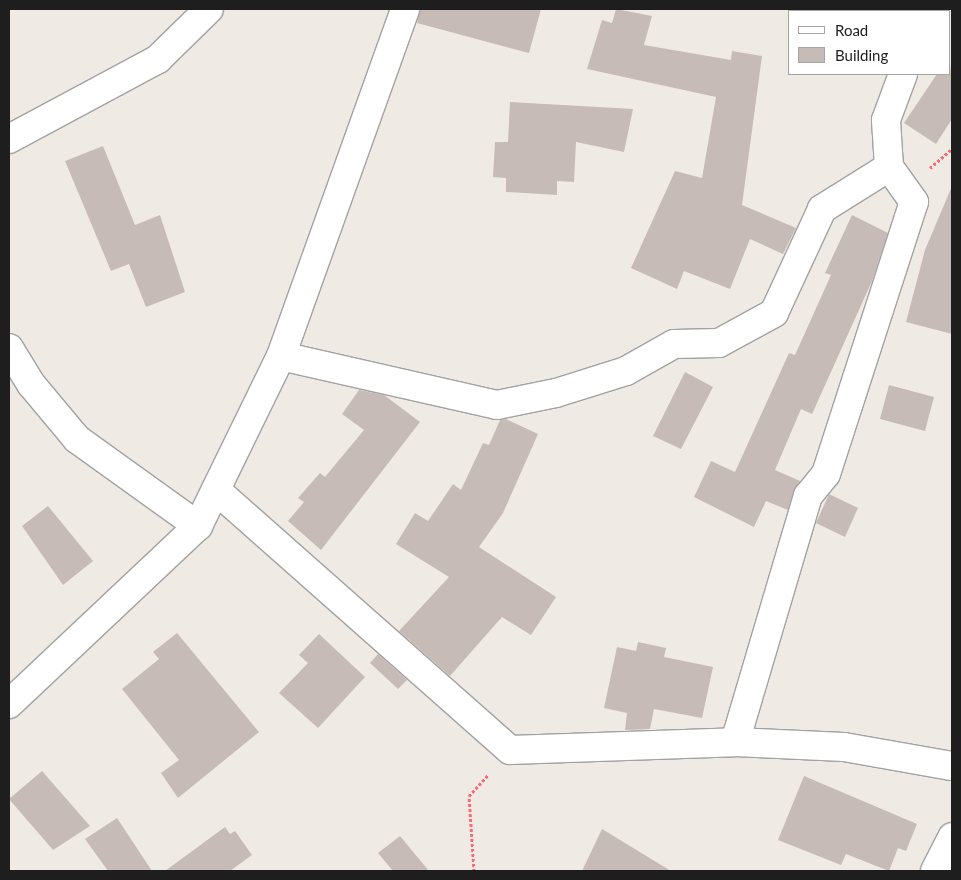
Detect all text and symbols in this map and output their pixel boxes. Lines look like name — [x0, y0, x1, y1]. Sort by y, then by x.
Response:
legend — [788, 10, 951, 75]
text: Road — [835, 21, 868, 39]
text: Building — [835, 46, 888, 64]

